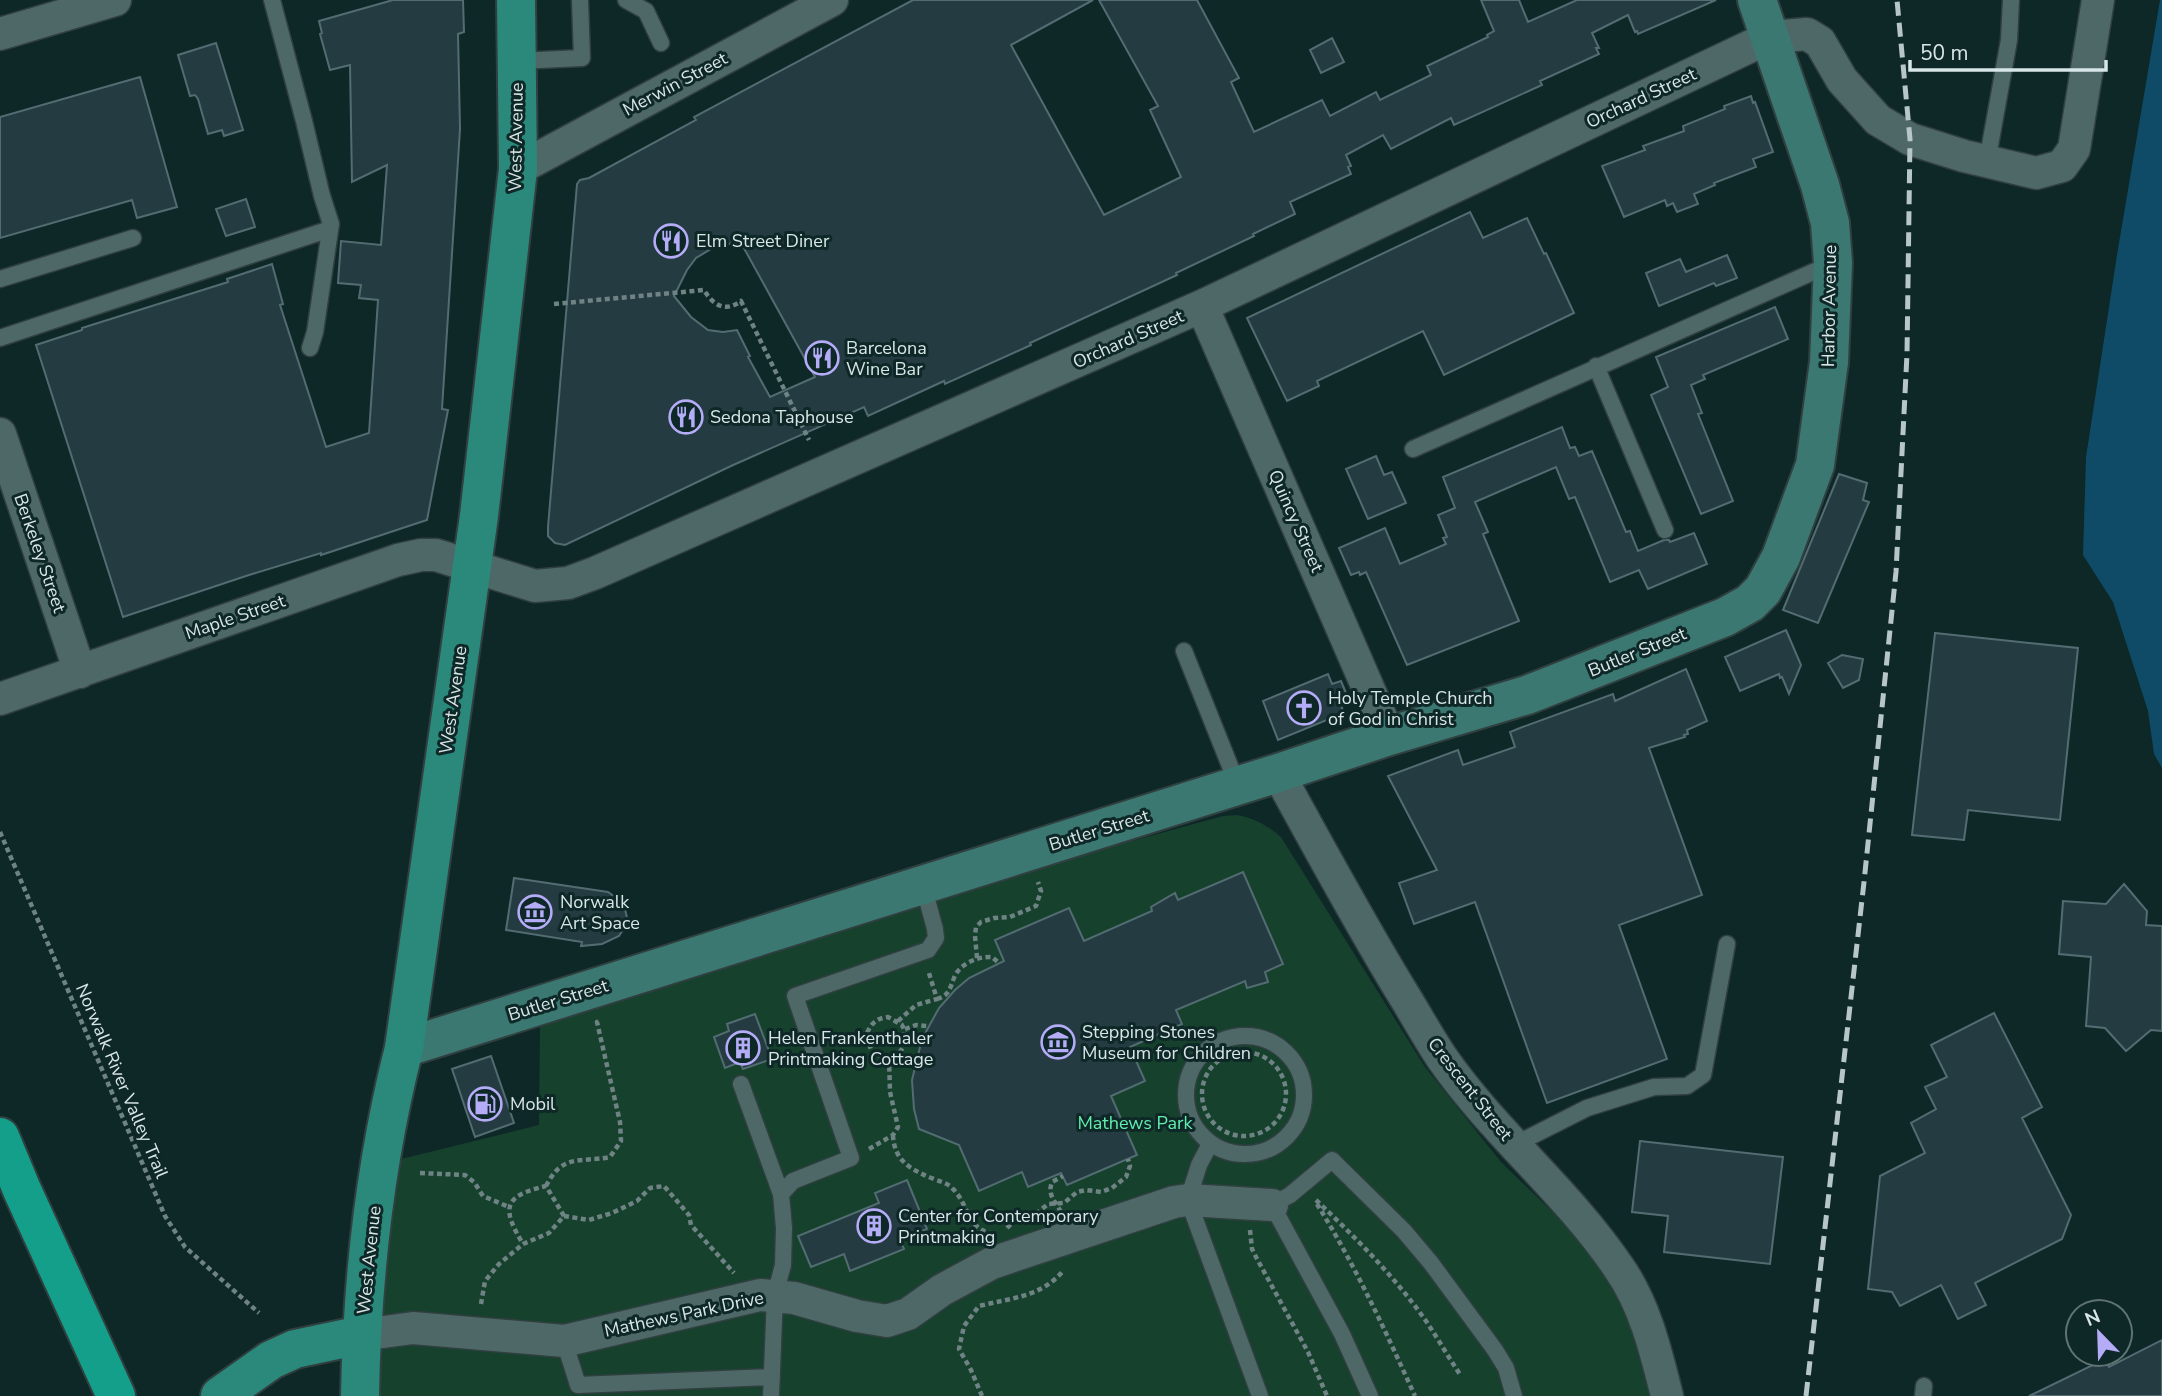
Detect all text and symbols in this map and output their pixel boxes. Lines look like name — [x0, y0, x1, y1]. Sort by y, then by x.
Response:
scale bar — [1910, 28, 2106, 72]
text: 50 m — [1920, 39, 1969, 67]
street label: Merwin Street — [618, 46, 732, 122]
street label: Orchard Street — [1582, 62, 1701, 134]
street label: West Avenue — [503, 82, 529, 192]
restaurant icon: Elm Street Diner — [652, 222, 690, 260]
place label: Elm Street Diner — [696, 229, 830, 253]
street label: Harbor Avenue — [1816, 245, 1842, 367]
street label: Orchard Street — [1069, 304, 1188, 374]
place label: Barcelona Wine Bar — [846, 336, 927, 381]
restaurant icon: Barcelona Wine Bar — [803, 339, 841, 377]
restaurant icon: Sedona Taphouse — [667, 398, 705, 436]
place label: Sedona Taphouse — [710, 405, 854, 429]
street label: Quincy Street — [1263, 466, 1330, 577]
street label: Berkeley Street — [8, 490, 72, 616]
street label: Maple Street — [182, 589, 289, 645]
street label: Butler Street — [1584, 621, 1690, 683]
street label: West Avenue — [434, 644, 472, 756]
place label: Holy Temple Church of God in Christ — [1328, 686, 1492, 731]
church icon: Holy Temple Church of God in Christ — [1285, 689, 1323, 727]
street label: Butler Street — [1046, 803, 1153, 857]
place label: Norwalk Art Space — [560, 890, 640, 935]
museum icon: Norwalk Art Space — [516, 893, 554, 931]
street label: Butler Street — [505, 973, 612, 1027]
street label: Norwalk River Valley Trail — [70, 980, 174, 1183]
place label: Stepping Stones Museum for Children — [1082, 1020, 1251, 1065]
museum icon: Stepping Stones Museum for Children — [1039, 1023, 1077, 1061]
place label: Helen Frankenthaler Printmaking Cottage — [768, 1026, 933, 1071]
building icon: Helen Frankenthaler Printmaking Cottage — [724, 1029, 762, 1067]
street label: Crescent Street — [1422, 1032, 1518, 1146]
fuel station icon: Mobil — [466, 1085, 504, 1123]
place label: Mobil — [510, 1092, 556, 1116]
park label: Mathews Park — [1077, 1111, 1194, 1135]
street label: West Avenue — [351, 1204, 387, 1316]
place label: Center for Contemporary Printmaking — [898, 1204, 1099, 1249]
building icon: Center for Contemporary Printmaking — [855, 1207, 893, 1245]
street label: Mathews Park Drive — [602, 1285, 766, 1343]
north arrow — [2064, 1298, 2134, 1368]
text: N — [2081, 1304, 2104, 1333]

